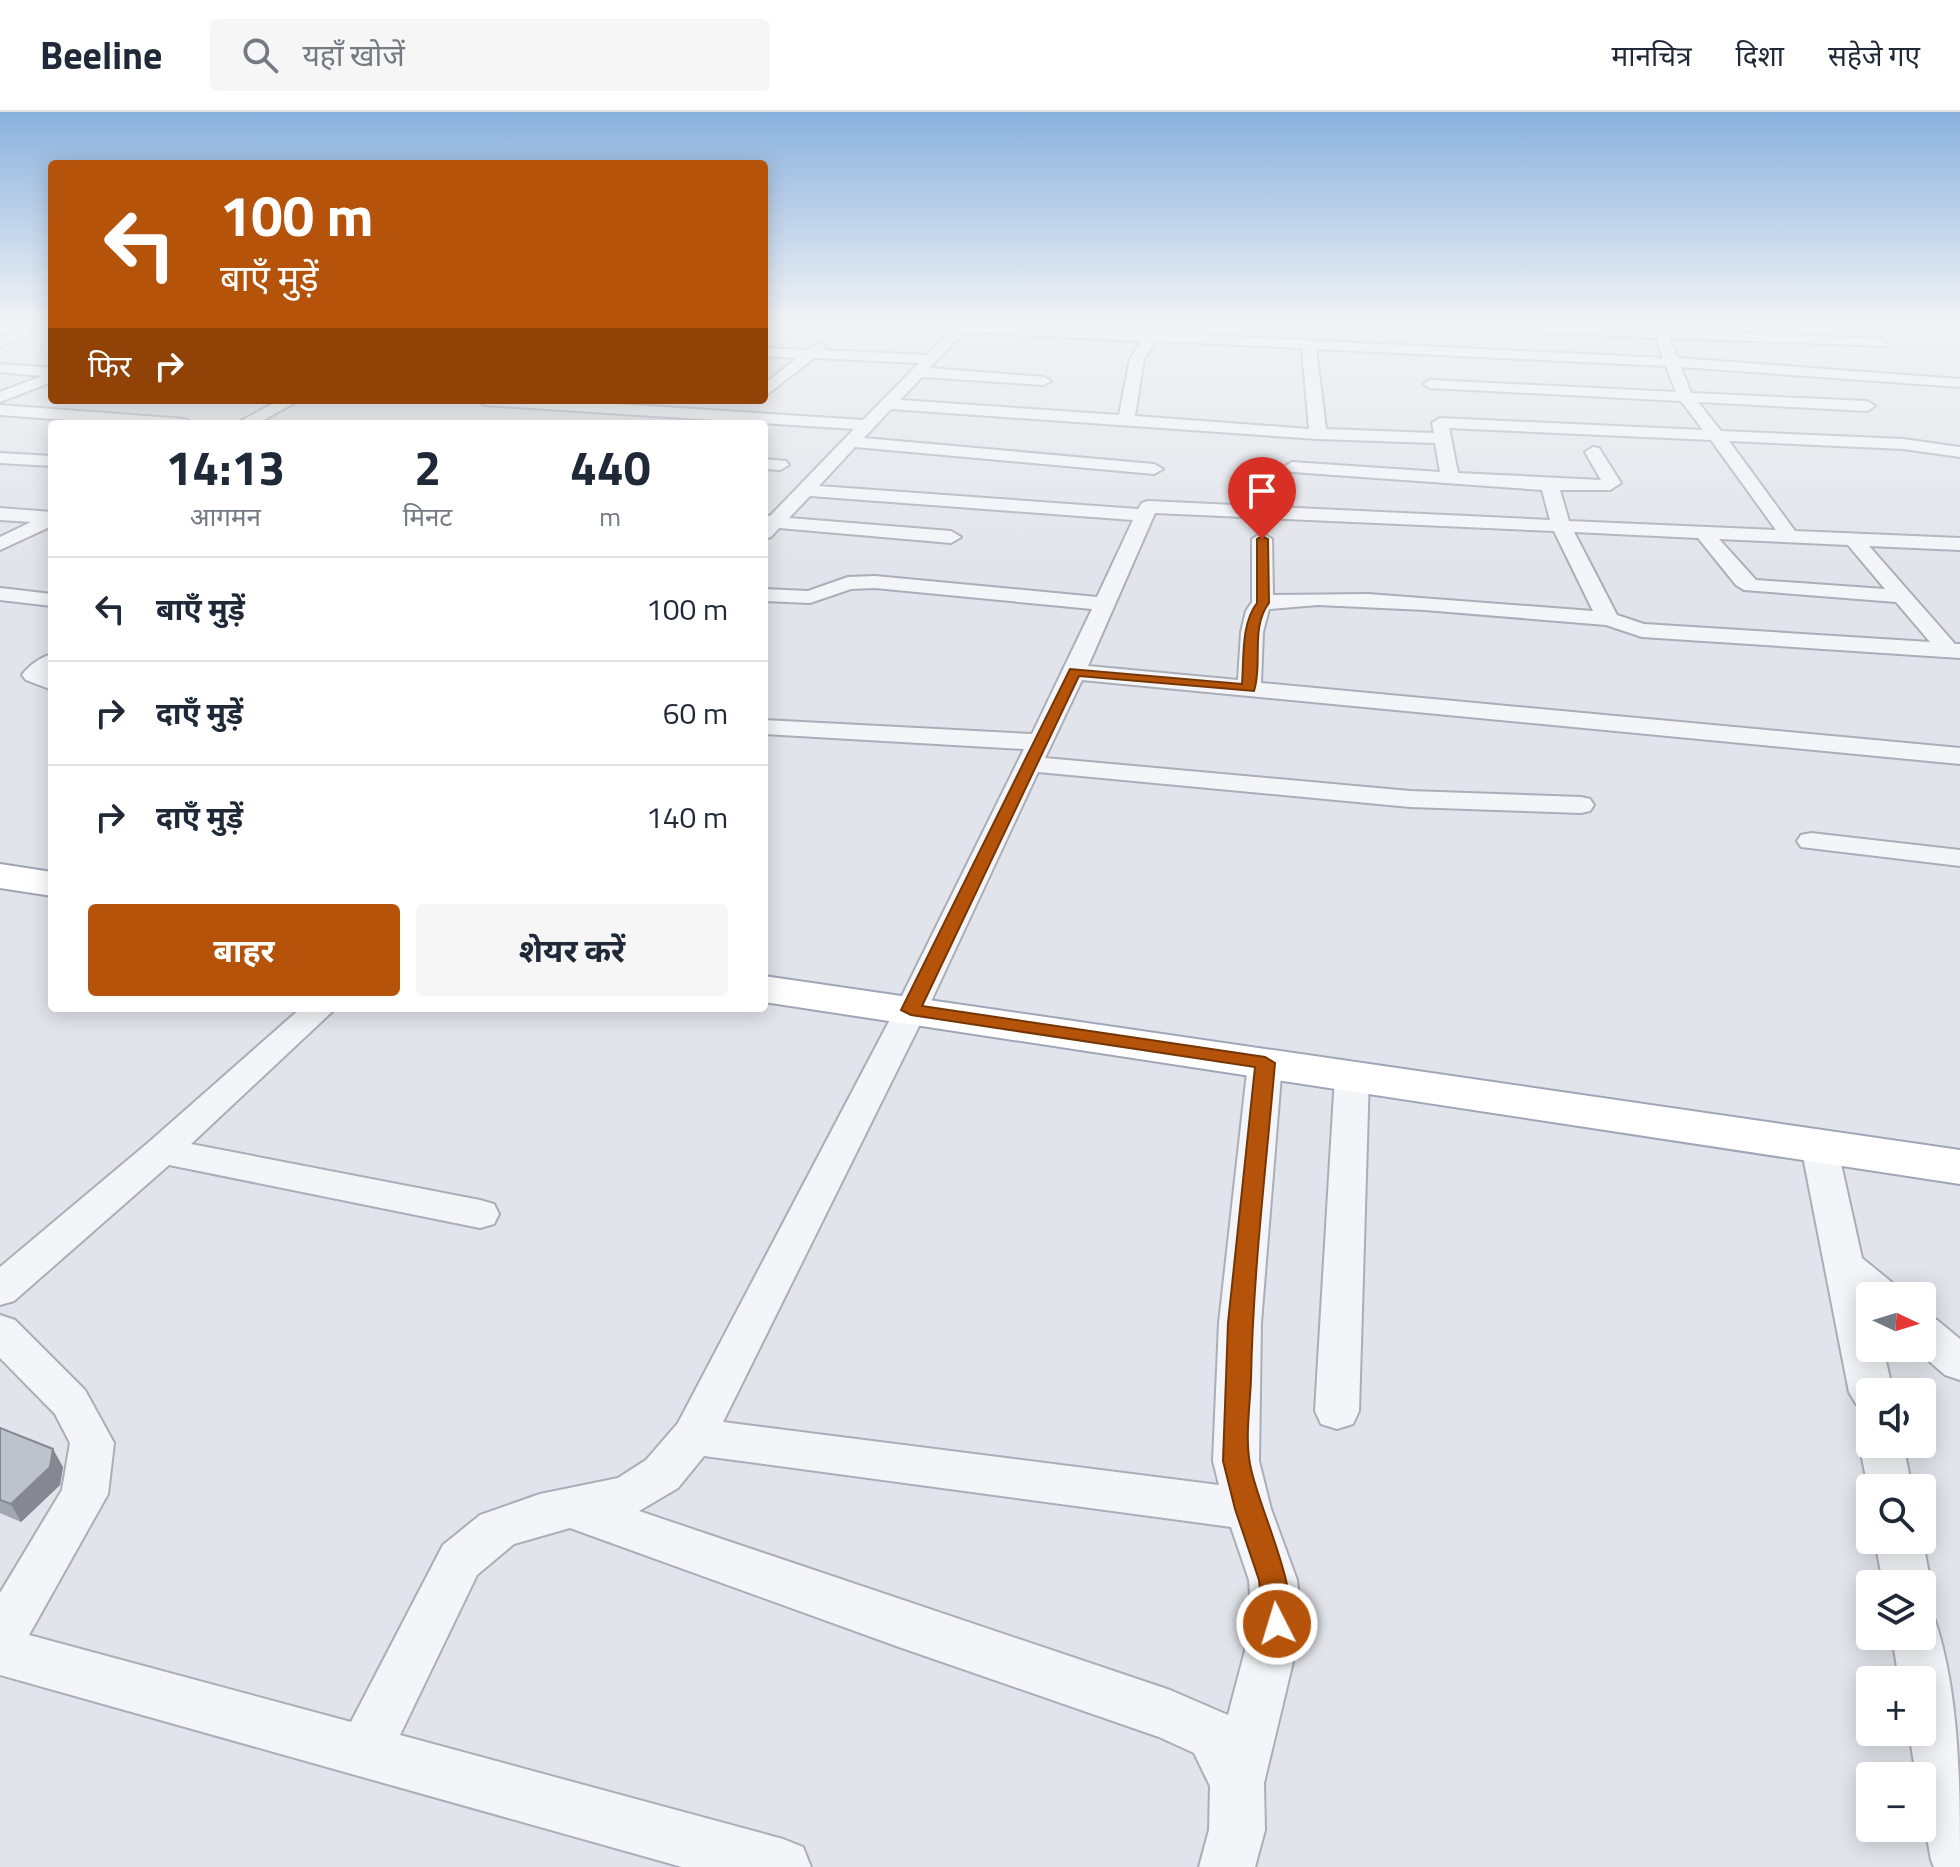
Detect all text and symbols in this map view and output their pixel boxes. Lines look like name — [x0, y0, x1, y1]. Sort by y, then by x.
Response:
search box — [210, 19, 770, 91]
text: Beeline — [40, 26, 162, 84]
text: यहाँ खोजें — [302, 32, 405, 78]
icon: search — [238, 33, 282, 77]
text: मानचित्र — [1612, 34, 1692, 77]
text: दिशा — [1736, 34, 1784, 77]
text: सहेजे गए — [1828, 34, 1920, 77]
text: 100 m — [220, 173, 373, 258]
icon: left — [88, 192, 192, 296]
text: बाएँ मुड़ें — [220, 250, 319, 305]
text: फिर — [88, 343, 131, 389]
icon: right — [147, 344, 191, 388]
text: 14:13 — [165, 431, 285, 504]
text: 2 — [414, 431, 441, 504]
text: 440 — [570, 431, 651, 504]
pin — [1228, 457, 1296, 539]
icon: arrive — [1240, 469, 1284, 513]
text: आगमन — [190, 497, 261, 536]
text: मिनट — [403, 497, 452, 536]
text: m — [599, 497, 621, 536]
text: बाएँ मुड़ें — [156, 586, 245, 632]
text: 100 m — [646, 586, 728, 632]
icon: left — [88, 587, 132, 631]
text: दाएँ मुड़ें — [156, 690, 243, 736]
text: 60 m — [663, 690, 728, 736]
icon: right — [88, 691, 132, 735]
text: दाएँ मुड़ें — [156, 794, 243, 840]
text: 140 m — [646, 794, 728, 840]
icon: right — [88, 795, 132, 839]
button: बाहर — [88, 904, 400, 996]
button: शेयर करें — [416, 904, 728, 996]
north arrow — [1856, 1282, 1936, 1362]
map controls — [1856, 1282, 1936, 1842]
button: sound — [1856, 1378, 1936, 1458]
button: search — [1856, 1474, 1936, 1554]
button: layers — [1856, 1570, 1936, 1650]
position arrow — [1235, 1582, 1319, 1666]
button: + — [1856, 1666, 1936, 1746]
button: − — [1856, 1762, 1936, 1842]

